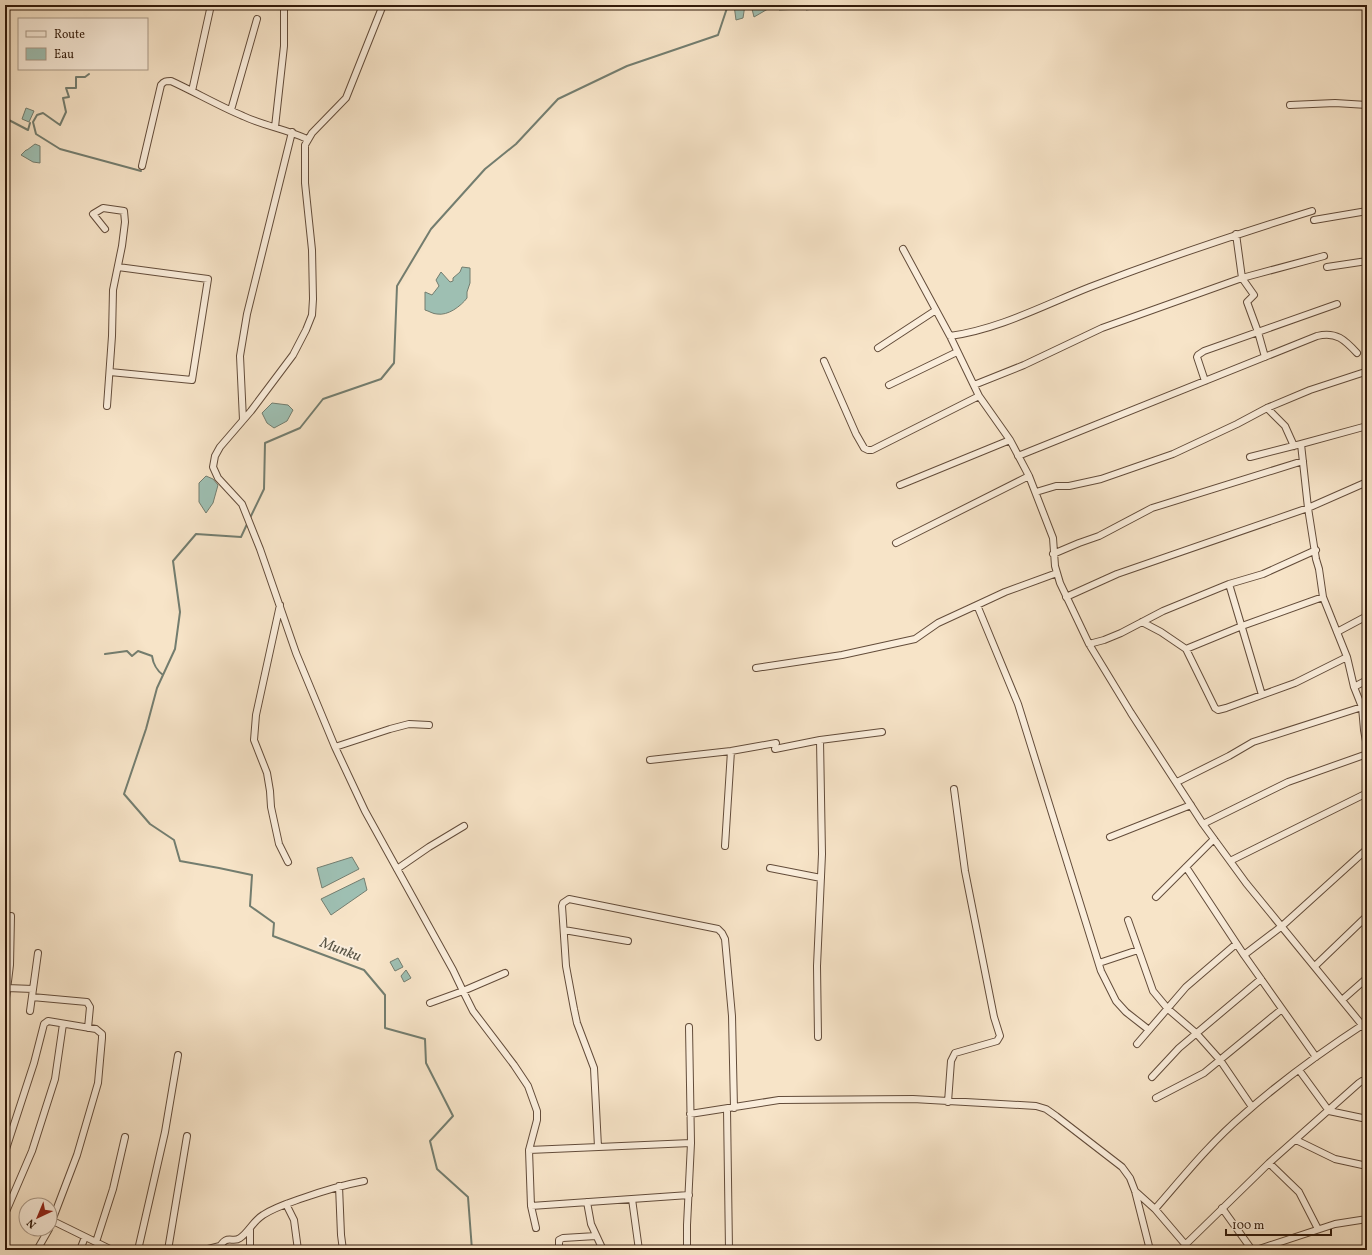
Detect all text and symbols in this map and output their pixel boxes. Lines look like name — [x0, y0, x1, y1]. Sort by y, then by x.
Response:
legend — [18, 18, 148, 70]
text: Route — [54, 27, 85, 43]
text: Eau — [54, 47, 74, 63]
water label: Munku — [316, 933, 365, 968]
north arrow — [18, 1197, 58, 1237]
scale bar — [1226, 1211, 1331, 1237]
text: N — [24, 1215, 40, 1231]
text: 100 m — [1232, 1218, 1265, 1234]

